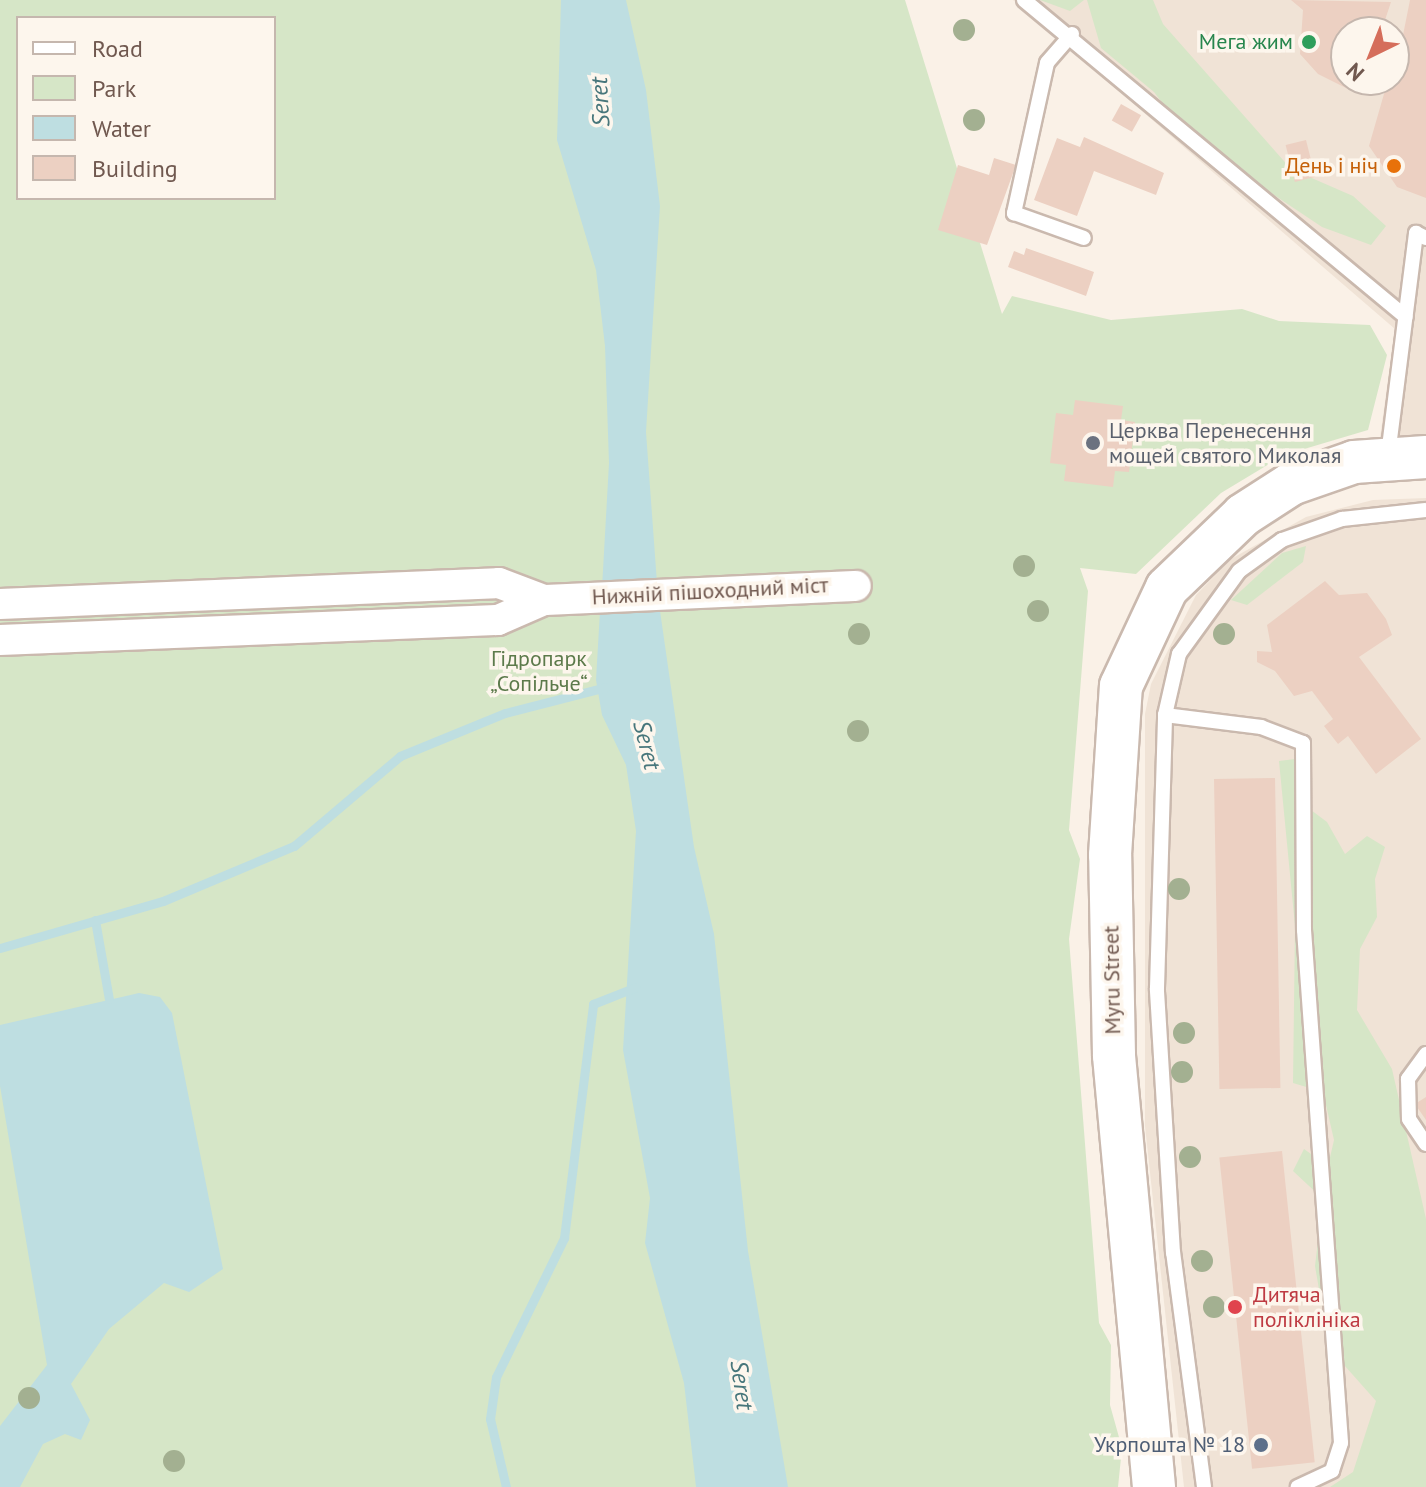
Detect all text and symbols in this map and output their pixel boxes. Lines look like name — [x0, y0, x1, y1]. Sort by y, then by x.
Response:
legend — [16, 16, 276, 200]
north arrow — [1330, 16, 1410, 96]
place label: Мега жим — [1199, 29, 1293, 55]
text: Road — [92, 33, 143, 64]
marker: Мега жим — [1300, 33, 1318, 51]
text: N — [1340, 57, 1370, 87]
text: Park — [92, 73, 136, 104]
water label: Seret — [584, 76, 616, 128]
text: Water — [92, 113, 151, 144]
text: Building — [92, 153, 178, 184]
place label: День і ніч — [1284, 153, 1378, 179]
marker: День і ніч — [1385, 157, 1403, 175]
place label: Церква Перенесення мощей святого Миколая — [1109, 417, 1341, 468]
marker: Церква Перенесення мощей святого Миколая — [1084, 434, 1102, 452]
street label: Нижній пішоходний міст — [591, 572, 829, 610]
park label: Гідропарк „Сопільче“ — [490, 645, 588, 696]
water label: Seret — [627, 717, 667, 773]
street label: Myru Street — [1098, 925, 1126, 1035]
place label: Дитяча поліклініка — [1253, 1281, 1361, 1332]
marker: Дитяча поліклініка — [1224, 1296, 1246, 1318]
water label: Seret — [724, 1358, 760, 1412]
place label: Укрпошта № 18 — [1094, 1432, 1245, 1458]
marker: Укрпошта № 18 — [1252, 1436, 1270, 1454]

